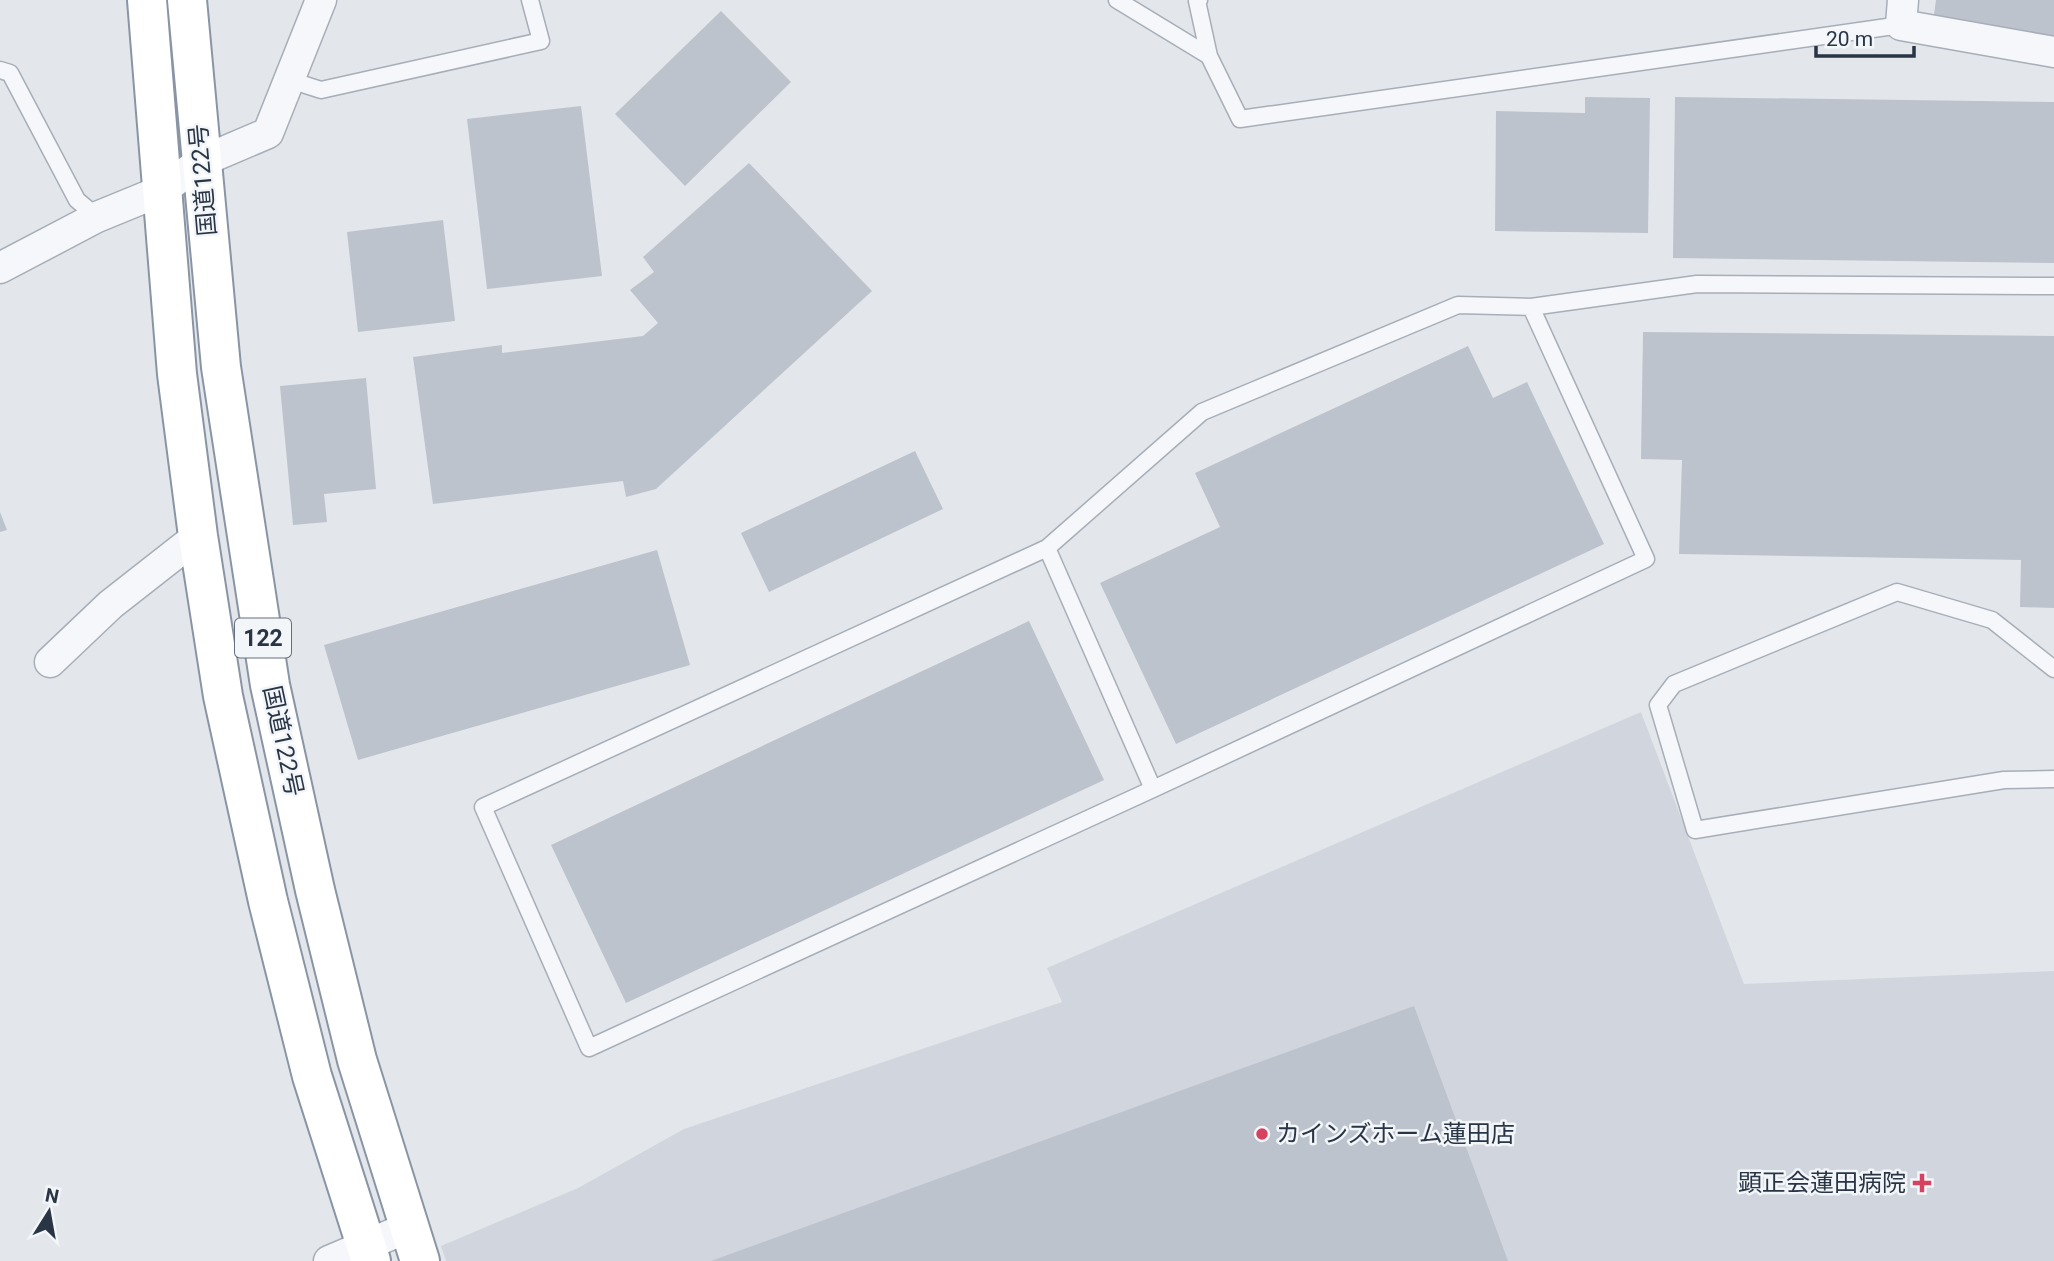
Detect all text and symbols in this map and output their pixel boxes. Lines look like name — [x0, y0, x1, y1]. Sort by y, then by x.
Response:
scale bar — [1816, 14, 1914, 58]
text: 20 m — [1826, 27, 1873, 51]
street label: 国道122号 — [184, 123, 222, 237]
road number: 122 — [235, 618, 291, 658]
street label: 国道122号 — [258, 683, 308, 799]
place label: カインズホーム蓮田店 — [1276, 1120, 1515, 1148]
marker: カインズホーム蓮田店 — [1254, 1126, 1270, 1142]
place label: 顕正会蓮田病院 — [1738, 1169, 1906, 1197]
marker: 顕正会蓮田病院 — [1912, 1173, 1932, 1193]
north arrow — [14, 1177, 84, 1247]
text: N — [43, 1183, 61, 1208]

